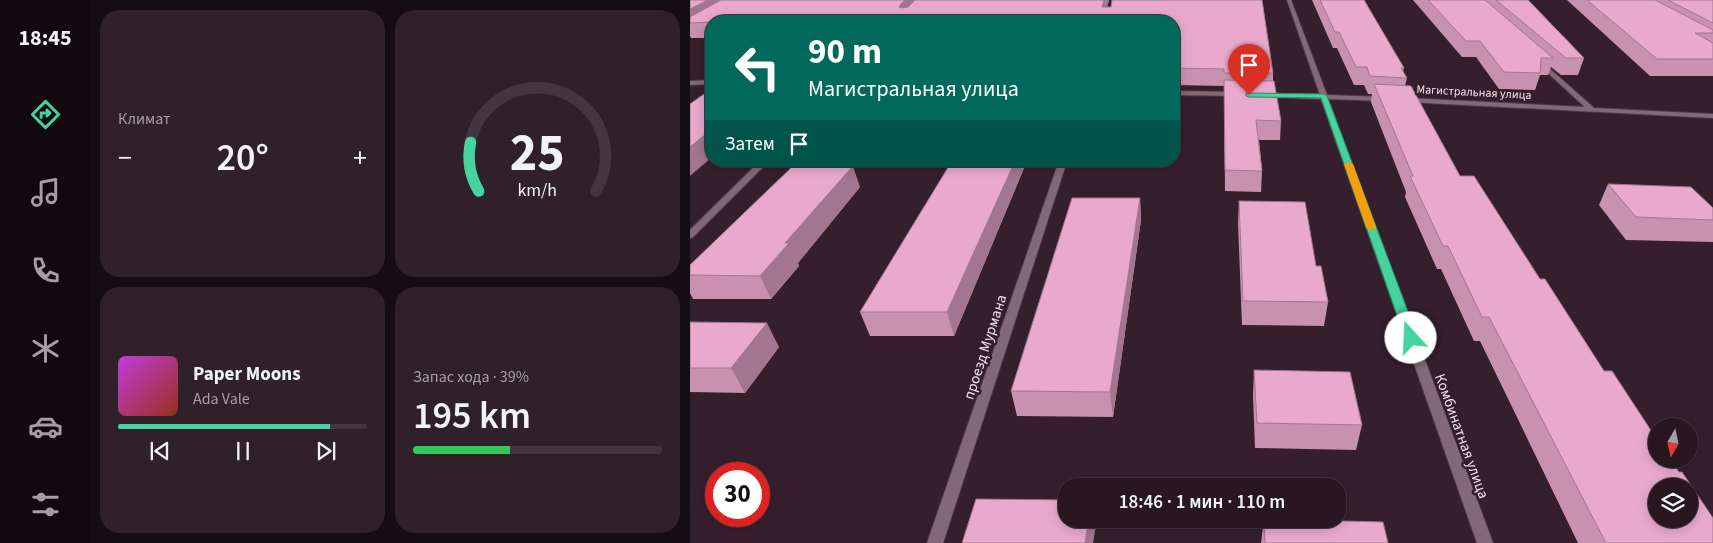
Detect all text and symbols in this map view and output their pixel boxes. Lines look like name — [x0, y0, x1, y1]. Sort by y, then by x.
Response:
text: 18:45 — [18, 22, 72, 54]
text: 90 m — [808, 27, 882, 77]
icon: left — [725, 35, 790, 100]
pin — [1228, 44, 1270, 95]
icon: arrive — [1235, 51, 1263, 79]
text: Магистральная улица — [808, 73, 1019, 105]
street label: Магистральная улица — [1416, 81, 1532, 104]
icon: directions — [28, 97, 63, 132]
text: Климат — [118, 108, 170, 130]
text: 25 — [510, 117, 565, 191]
icon: arrive — [785, 130, 813, 158]
text: 20° — [216, 131, 269, 185]
text: Затем — [725, 131, 775, 158]
text: − — [118, 138, 132, 178]
text: + — [353, 138, 367, 178]
icon: music — [28, 175, 63, 210]
text: km/h — [518, 178, 557, 203]
icon: phone — [28, 253, 63, 288]
street label: проезд Мурмана — [959, 292, 1012, 402]
position arrow — [1384, 311, 1436, 363]
icon: climate — [28, 331, 63, 366]
text: Paper Moons — [193, 361, 301, 388]
text: Запас хода · 39% — [413, 366, 529, 388]
street label: Комбинатная улица — [1429, 371, 1494, 502]
text: Ada Vale — [193, 388, 250, 410]
text: 195 km — [413, 389, 531, 443]
icon: car — [28, 409, 63, 444]
north arrow — [1648, 418, 1698, 468]
map controls — [1648, 418, 1698, 528]
icon: previous — [146, 437, 174, 465]
icon: pause — [229, 437, 257, 465]
icon: next — [312, 437, 340, 465]
speed limit sign: 30 — [705, 462, 770, 527]
button: layers — [1648, 478, 1698, 528]
icon: filters — [28, 487, 63, 522]
text: 18:46 · 1 мин · 110 m — [1119, 489, 1285, 516]

